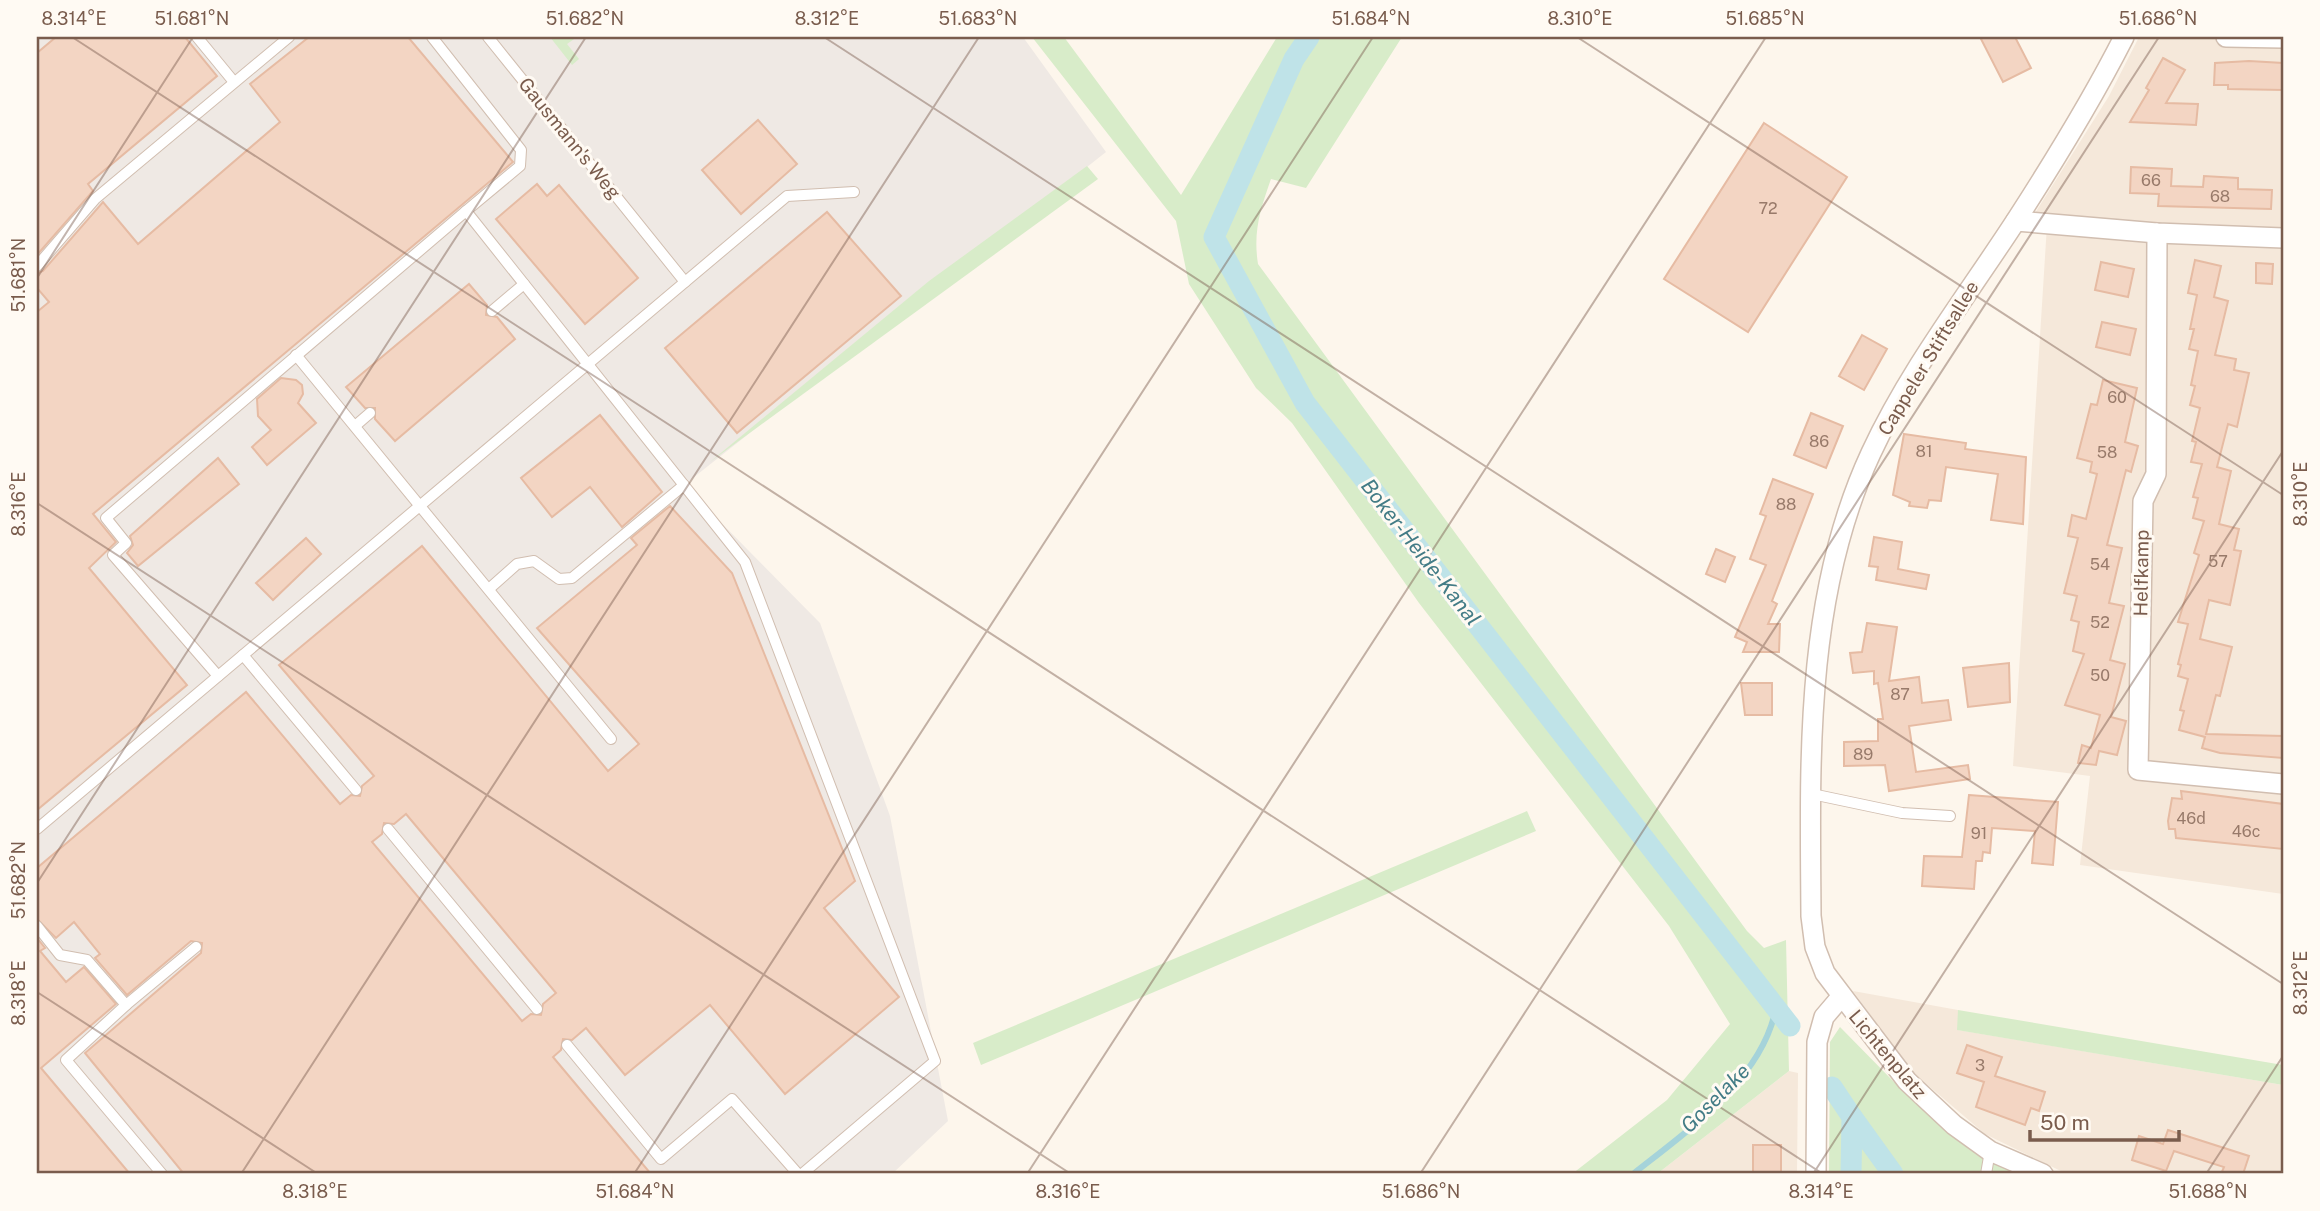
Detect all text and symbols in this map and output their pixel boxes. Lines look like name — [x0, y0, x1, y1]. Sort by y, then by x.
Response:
text: 8.314°E — [41, 8, 107, 29]
text: 51.681°N — [155, 8, 229, 29]
text: 51.682°N — [546, 8, 624, 29]
text: 8.312°E — [795, 8, 859, 29]
text: 51.683°N — [939, 8, 1017, 29]
text: 51.684°N — [1332, 8, 1410, 29]
text: 8.310°E — [1548, 8, 1612, 29]
text: 51.685°N — [1725, 8, 1805, 29]
text: 51.686°N — [2119, 8, 2197, 29]
street label: Gausmann's Weg — [514, 73, 626, 203]
house number: 66 — [2141, 171, 2161, 190]
house number: 68 — [2210, 187, 2230, 206]
house number: 72 — [1758, 199, 1778, 218]
text: 51.681°N — [8, 238, 29, 312]
street label: Cappeler Stiftsallee — [1873, 277, 1983, 439]
house number: 60 — [2107, 388, 2127, 407]
house number: 86 — [1809, 432, 1829, 451]
house number: 81 — [1916, 442, 1932, 461]
house number: 58 — [2097, 443, 2117, 462]
text: 8.310°E — [2290, 462, 2311, 526]
text: 8.316°E — [8, 471, 29, 537]
water label: Boker-Heide-Kanal — [1356, 474, 1486, 630]
house number: 88 — [1776, 495, 1796, 514]
street label: Helfkamp — [2129, 529, 2153, 617]
house number: 57 — [2208, 552, 2228, 571]
house number: 54 — [2090, 555, 2110, 574]
house number: 52 — [2090, 613, 2110, 632]
house number: 50 — [2090, 666, 2110, 685]
house number: 87 — [1890, 685, 1910, 704]
house number: 89 — [1853, 745, 1873, 764]
house number: 46d — [2176, 809, 2206, 828]
house number: 46c — [2232, 822, 2260, 841]
house number: 91 — [1971, 824, 1987, 843]
text: 51.682°N — [8, 841, 29, 919]
text: 8.312°E — [2290, 951, 2311, 1015]
text: 8.318°E — [8, 960, 29, 1026]
street label: Lichtenplatz — [1845, 1005, 1931, 1103]
house number: 3 — [1975, 1056, 1985, 1075]
water label: Goselake — [1675, 1058, 1755, 1138]
scale bar — [2030, 1099, 2178, 1143]
text: 50 m — [2040, 1110, 2090, 1135]
text: 8.318°E — [282, 1181, 348, 1202]
text: 51.684°N — [596, 1181, 674, 1202]
text: 8.316°E — [1035, 1181, 1101, 1202]
text: 51.686°N — [1382, 1181, 1460, 1202]
text: 8.314°E — [1788, 1181, 1854, 1202]
text: 51.688°N — [2168, 1181, 2248, 1202]

